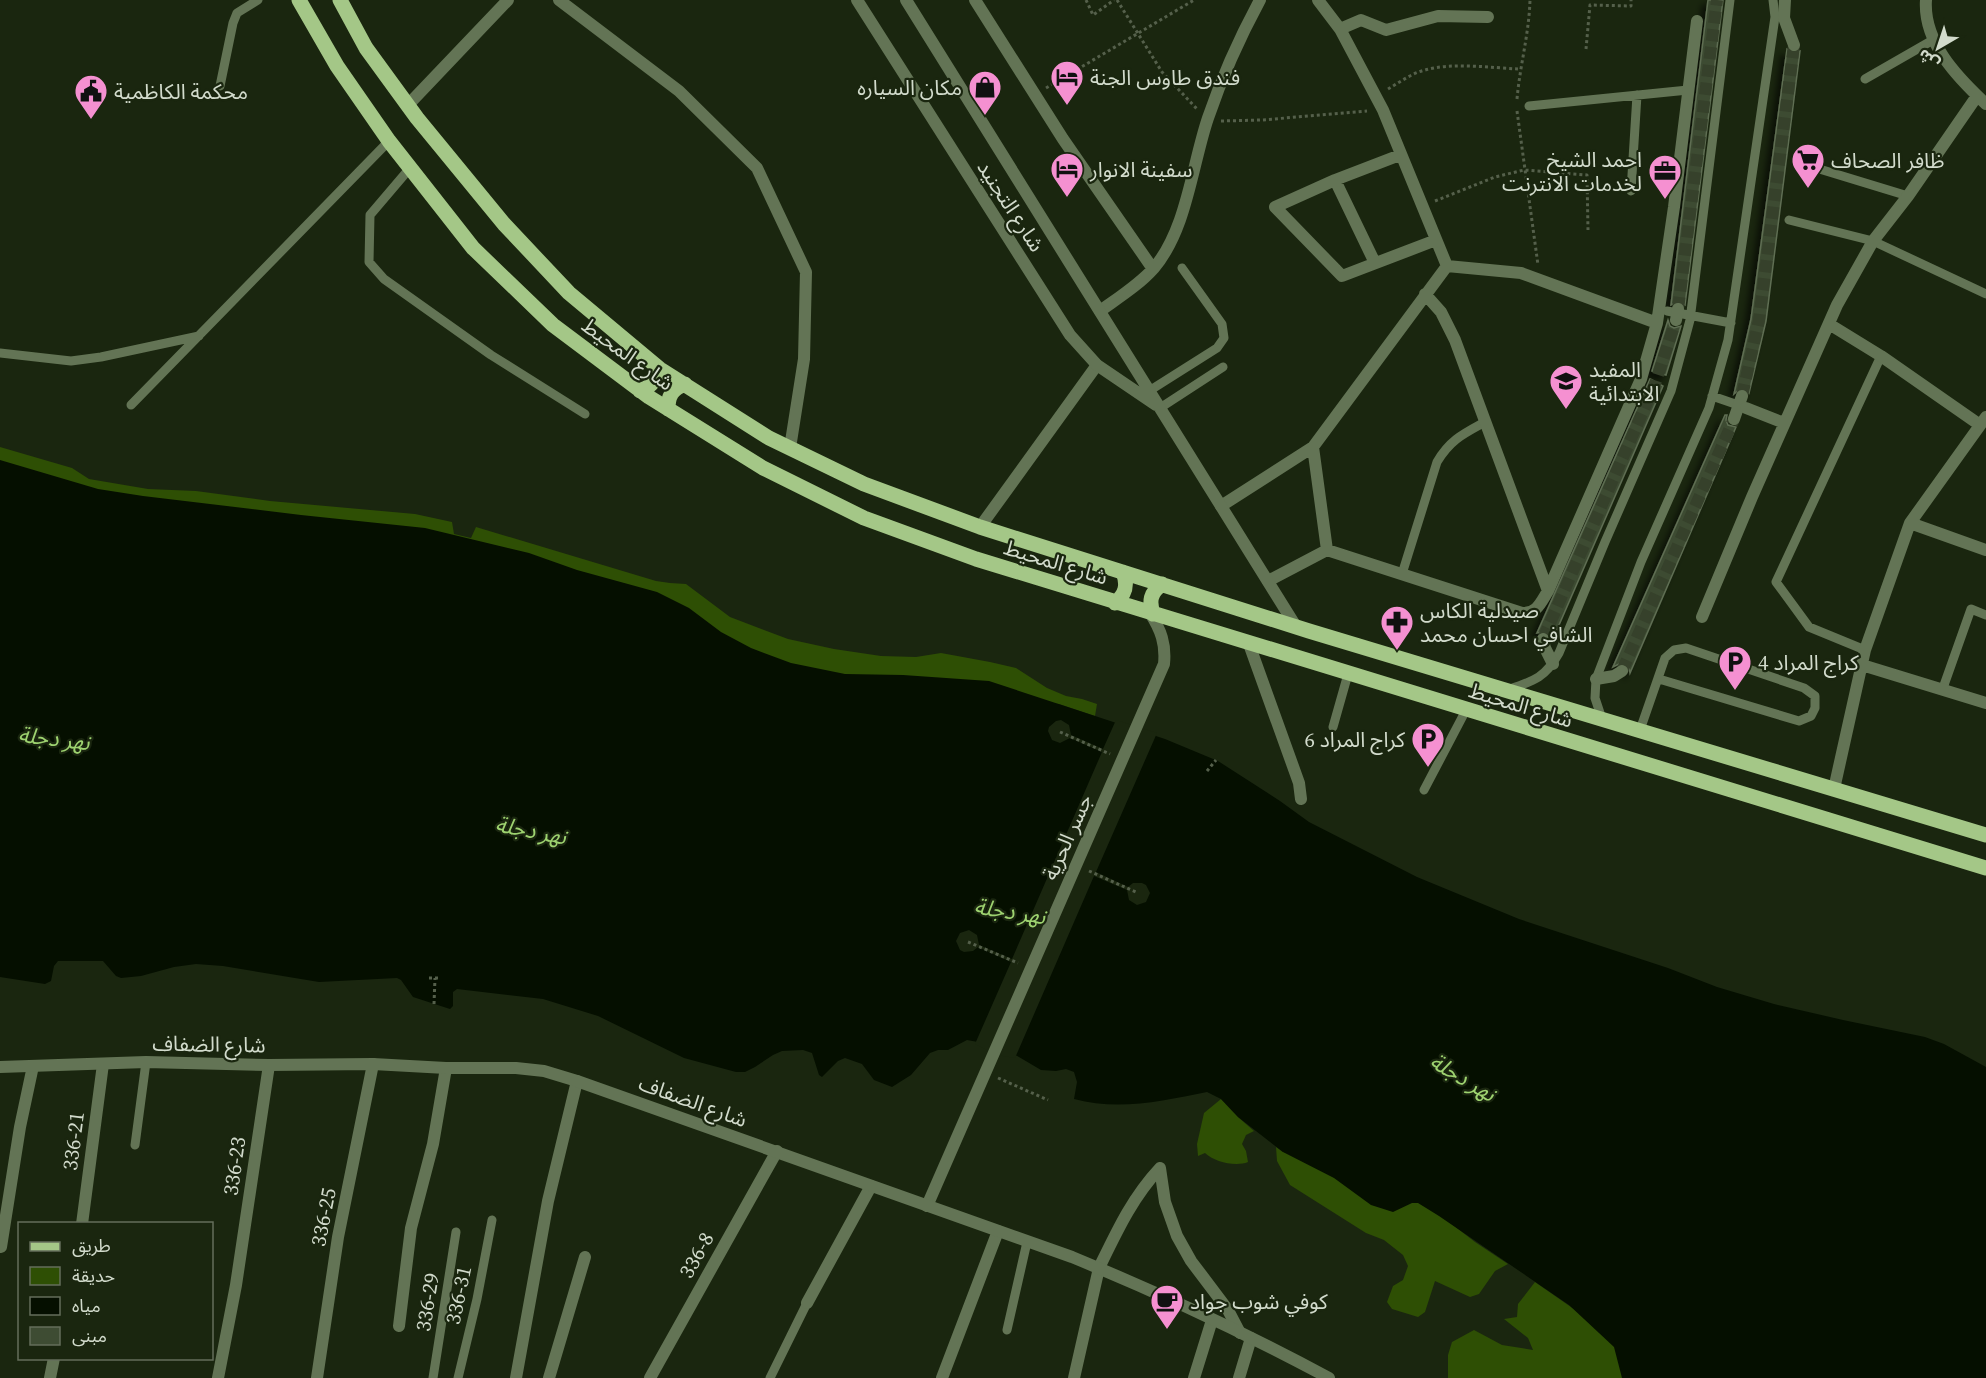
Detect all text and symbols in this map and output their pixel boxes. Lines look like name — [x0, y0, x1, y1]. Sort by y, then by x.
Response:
north arrow — [1908, 18, 1968, 78]
text: ش — [1913, 44, 1944, 75]
hotel icon: فندق طاوس الجنة — [1049, 59, 1085, 106]
place label: فندق طاوس الجنة — [1090, 63, 1240, 92]
shop icon: مكان السياره — [967, 69, 1003, 116]
public building icon: محكمة الكاظمية — [73, 73, 109, 120]
place label: مكان السياره — [857, 73, 962, 102]
place label: محكمة الكاظمية — [114, 77, 248, 106]
supermarket icon: ظافر الصحاف — [1790, 142, 1826, 189]
place label: احمد الشيخ لخدمات الانترنت — [1502, 145, 1642, 198]
place label: ظافر الصحاف — [1831, 146, 1944, 175]
hotel icon: سفينة الانوار — [1049, 151, 1085, 198]
office icon: احمد الشيخ لخدمات الانترنت — [1647, 153, 1683, 200]
street label: شارع التجنيد — [970, 155, 1051, 258]
place label: سفينة الانوار — [1089, 155, 1192, 184]
street label: شارع المحيط — [576, 311, 680, 398]
place label: المفيد الابتدائية — [1589, 355, 1660, 408]
school or university icon: المفيد الابتدائية — [1548, 363, 1584, 410]
street label: شارع المحيط — [1000, 532, 1111, 592]
place label: صيدلية الكاس الشافي احسان محمد — [1420, 596, 1592, 650]
pharmacy icon: صيدلية الكاس الشافي احسان محمد — [1379, 604, 1415, 651]
parking icon: كراج المراد 4 — [1717, 644, 1753, 691]
place label: كراج المراد 4 — [1758, 648, 1859, 678]
street label: شارع المحيط — [1465, 675, 1576, 735]
water label: نهر دجلة — [17, 719, 94, 758]
parking icon: كراج المراد 6 — [1410, 721, 1446, 768]
place label: كراج المراد 6 — [1304, 725, 1405, 755]
street label: جسر الحرية — [1035, 789, 1099, 885]
water label: نهر دجلة — [493, 808, 571, 852]
water label: نهر دجلة — [972, 891, 1050, 932]
street label: شارع الضفاف — [152, 1029, 266, 1060]
water label: نهر دجلة — [1425, 1046, 1503, 1109]
street label: شارع الضفاف — [634, 1068, 751, 1135]
street label: 336-21 — [55, 1110, 91, 1172]
street label: 336-23 — [216, 1135, 252, 1197]
street label: 336-25 — [303, 1185, 343, 1249]
legend — [18, 1222, 213, 1360]
street label: 336-8 — [672, 1227, 720, 1283]
text: طريق — [72, 1233, 111, 1258]
text: حديقة — [72, 1263, 115, 1288]
street label: 336-31 — [438, 1263, 478, 1327]
street label: 336-29 — [408, 1271, 446, 1333]
cafe icon: كوفي شوب جواد — [1149, 1283, 1185, 1330]
place label: كوفي شوب جواد — [1190, 1287, 1328, 1317]
text: مياه — [72, 1293, 101, 1318]
text: مبنى — [72, 1323, 107, 1348]

